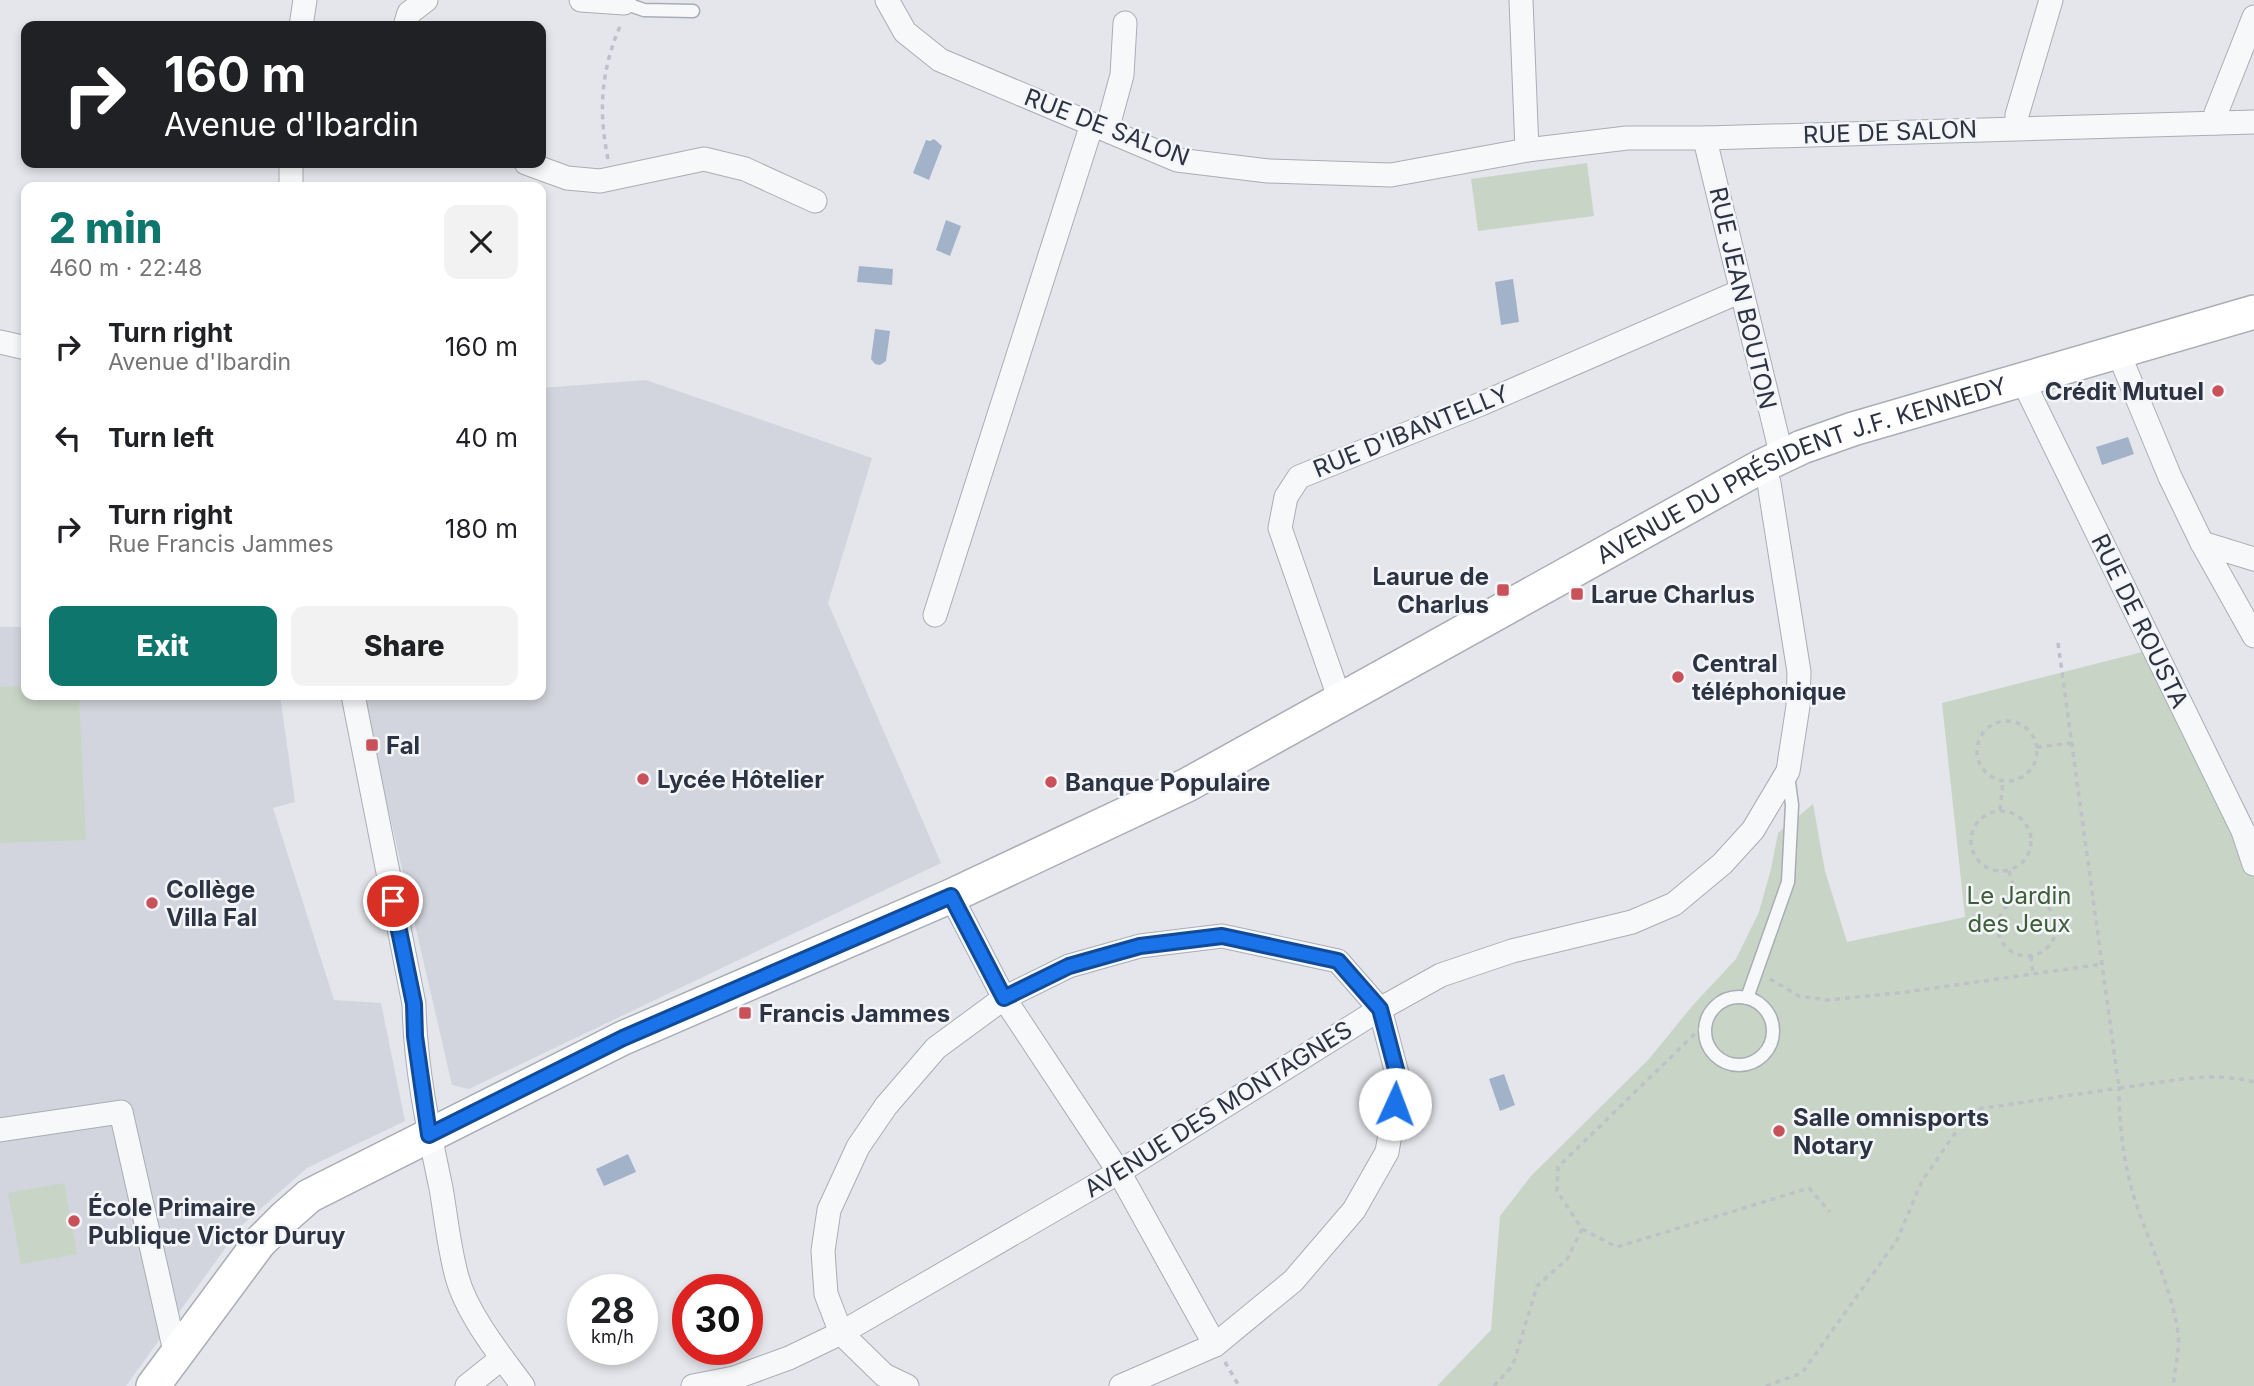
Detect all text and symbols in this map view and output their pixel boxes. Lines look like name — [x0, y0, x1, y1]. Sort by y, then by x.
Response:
text: 160 m — [164, 45, 306, 104]
icon: right — [49, 49, 140, 140]
street label: RUE DE SALON — [1020, 82, 1194, 172]
text: Avenue d'Ibardin — [164, 105, 419, 144]
street label: RUE DE SALON — [1802, 114, 1978, 150]
street label: RUE JEAN BOUTON — [1703, 184, 1783, 412]
text: 2 min — [49, 202, 163, 253]
button: close — [444, 205, 518, 279]
text: 460 m · 22:48 — [49, 254, 203, 282]
text: Turn right — [108, 317, 233, 348]
icon: right — [49, 328, 87, 366]
text: 160 m — [445, 331, 518, 362]
text: Avenue d'Ibardin — [108, 348, 291, 376]
street label: AVENUE DU PRÉSIDENT J.F. KENNEDY — [1591, 370, 2010, 570]
place label: Crédit Mutuel — [2045, 377, 2204, 406]
street label: RUE D'IBANTELLY — [1309, 379, 1513, 483]
marker: Crédit Mutuel — [2210, 383, 2226, 399]
icon: left — [49, 419, 87, 457]
text: Turn left — [108, 422, 214, 453]
text: 40 m — [455, 422, 518, 453]
text: Turn right — [108, 499, 233, 530]
icon: right — [49, 510, 87, 548]
text: 180 m — [445, 513, 518, 544]
street label: RUE DE ROUSTA — [2085, 529, 2195, 713]
text: Rue Francis Jammes — [108, 530, 334, 558]
place label: Laurue de Charlus — [1372, 562, 1489, 619]
place label: Larue Charlus — [1591, 580, 1755, 609]
marker: Laurue de Charlus — [1495, 582, 1511, 598]
marker: Larue Charlus — [1569, 586, 1585, 602]
button: Exit — [49, 606, 277, 686]
button: Share — [291, 606, 518, 686]
place label: Central téléphonique — [1692, 649, 1846, 706]
marker: Central téléphonique — [1670, 669, 1686, 685]
place label: Fal — [386, 731, 420, 760]
marker: Fal — [364, 737, 380, 753]
place label: Lycée Hôtelier — [657, 765, 824, 794]
place label: Banque Populaire — [1065, 768, 1270, 797]
marker: Lycée Hôtelier — [635, 771, 651, 787]
marker: Banque Populaire — [1043, 774, 1059, 790]
pin — [363, 871, 423, 931]
place label: Collège Villa Fal — [166, 875, 257, 932]
park label: Le Jardin des Jeux — [1967, 881, 2071, 938]
icon: arrive — [374, 882, 412, 920]
marker: Collège Villa Fal — [144, 895, 160, 911]
place label: Francis Jammes — [759, 999, 950, 1028]
marker: Francis Jammes — [737, 1005, 753, 1021]
street label: AVENUE DES MONTAGNES — [1079, 1015, 1357, 1203]
position arrow — [1358, 1067, 1432, 1141]
place label: Salle omnisports Notary — [1793, 1103, 1989, 1160]
marker: Salle omnisports Notary — [1771, 1123, 1787, 1139]
place label: École Primaire Publique Victor Duruy — [88, 1193, 346, 1250]
marker: École Primaire Publique Victor Duruy — [66, 1213, 82, 1229]
speed limit sign: 30 — [672, 1274, 763, 1365]
text: 28 — [590, 1289, 635, 1331]
text: km/h — [591, 1326, 634, 1347]

